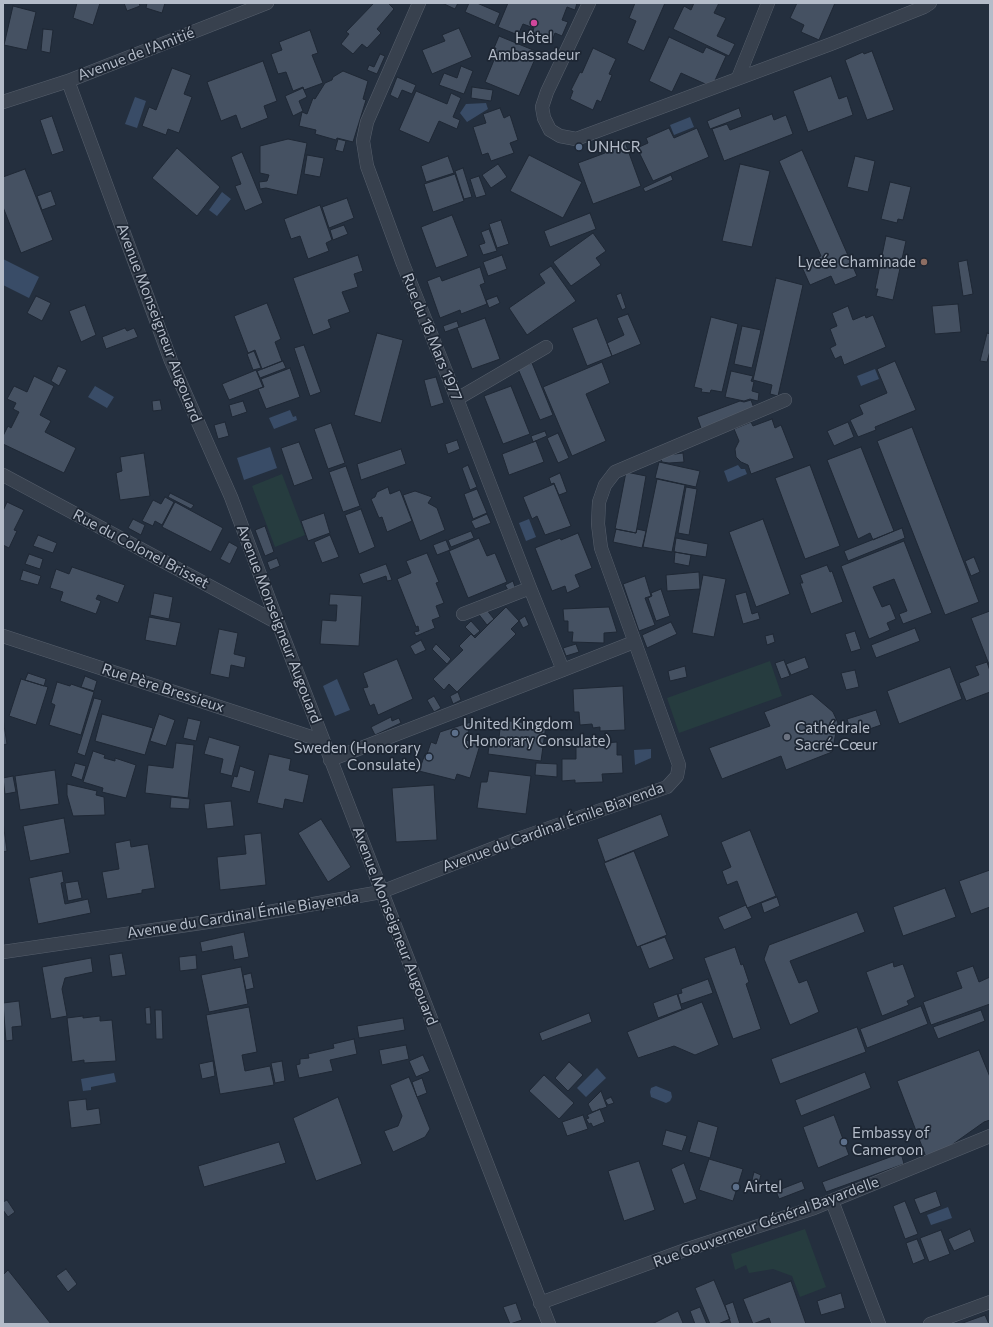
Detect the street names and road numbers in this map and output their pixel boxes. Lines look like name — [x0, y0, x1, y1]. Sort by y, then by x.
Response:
street label: Avenue de l'Amitié — [75, 23, 197, 85]
street label: Avenue Monseigneur Augouard — [113, 221, 205, 425]
street label: Rue du 18 Mars 1977 — [398, 270, 466, 404]
street label: Rue du Colonel Brisset — [70, 506, 212, 592]
street label: Avenue Monseigneur Augouard — [233, 522, 325, 726]
street label: Rue Père Bressieux — [99, 660, 227, 716]
street label: Avenue du Cardinal Émile Biayenda — [440, 778, 666, 876]
street label: Avenue Monseigneur Augouard — [349, 824, 441, 1028]
street label: Avenue du Cardinal Émile Biayenda — [126, 888, 360, 942]
street label: Rue Gouverneur Général Bayardelle — [651, 1173, 881, 1271]

